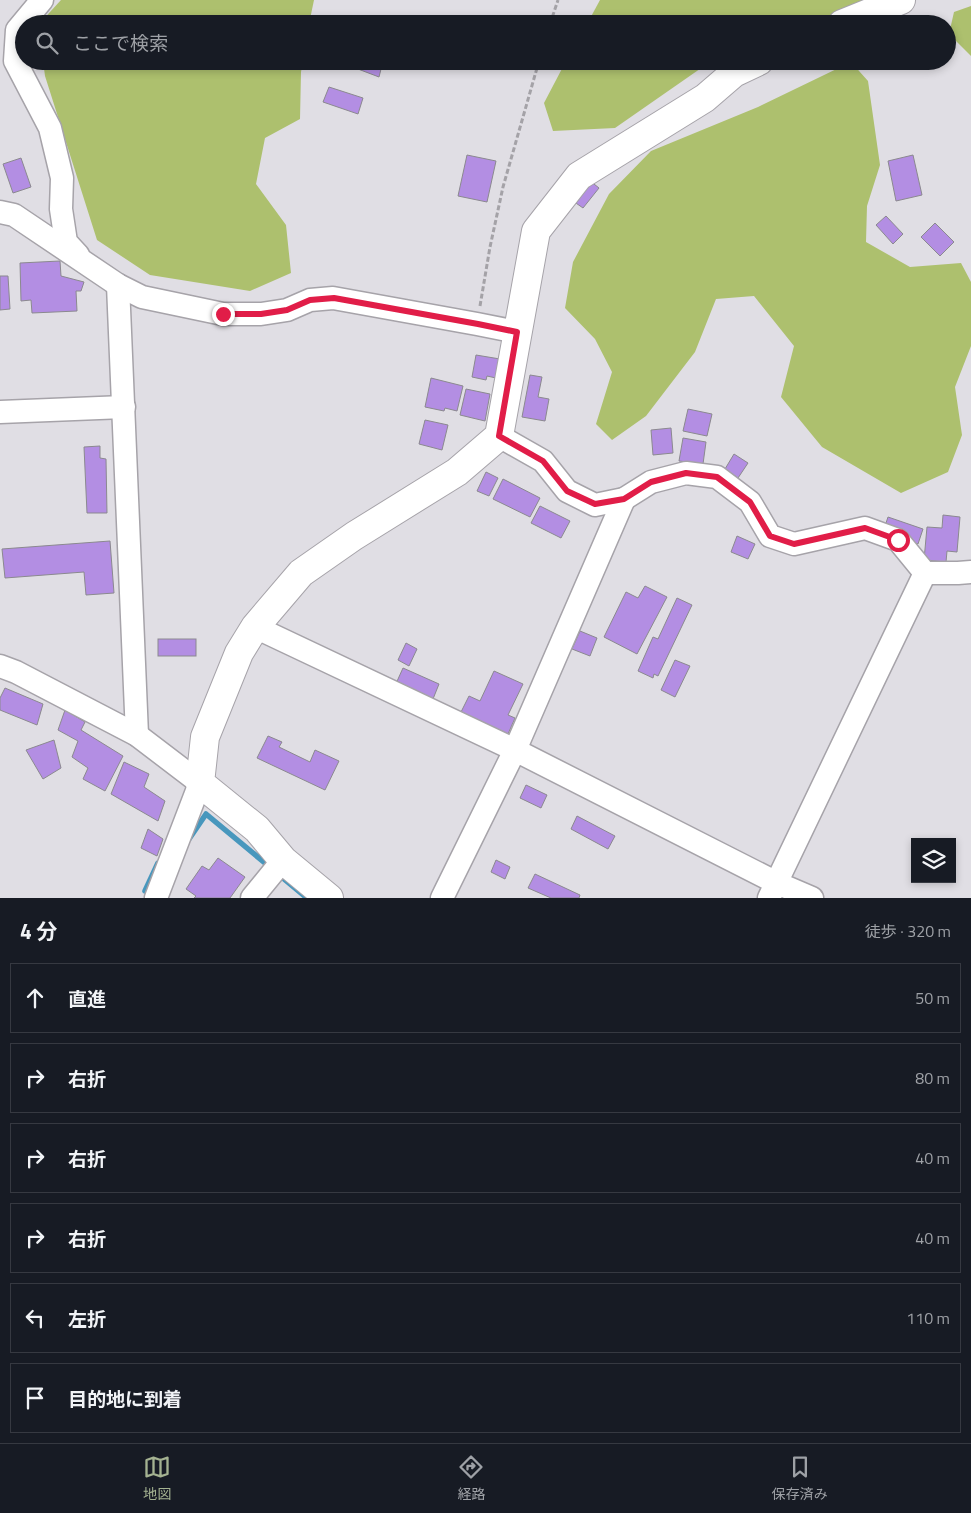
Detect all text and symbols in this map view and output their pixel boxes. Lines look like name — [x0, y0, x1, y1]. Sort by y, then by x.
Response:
search box — [15, 15, 956, 70]
text: ここで検索 — [73, 28, 168, 57]
icon: search — [33, 29, 61, 57]
route end — [212, 303, 235, 326]
route start — [887, 529, 910, 552]
map controls — [911, 838, 956, 883]
button: layers — [911, 838, 956, 883]
text: 4 分 — [20, 915, 57, 947]
text: 徒歩 · 320 m — [865, 919, 951, 943]
icon: ahead — [21, 984, 49, 1012]
text: 直進 — [68, 984, 106, 1013]
text: 50 m — [915, 986, 950, 1010]
icon: right — [21, 1064, 49, 1092]
text: 右折 — [68, 1064, 106, 1093]
text: 80 m — [915, 1066, 950, 1090]
icon: right — [21, 1144, 49, 1172]
text: 右折 — [68, 1144, 106, 1173]
text: 40 m — [915, 1146, 950, 1170]
icon: right — [21, 1224, 49, 1252]
text: 右折 — [68, 1224, 106, 1253]
text: 40 m — [915, 1226, 950, 1250]
icon: left — [21, 1304, 49, 1332]
text: 左折 — [68, 1304, 106, 1333]
text: 110 m — [906, 1306, 950, 1330]
icon: arrive — [21, 1384, 49, 1412]
text: 目的地に到着 — [68, 1384, 182, 1413]
tab: 地図 — [143, 1453, 171, 1504]
tab: 経路 — [457, 1453, 485, 1504]
tab: 保存済み — [772, 1453, 828, 1504]

